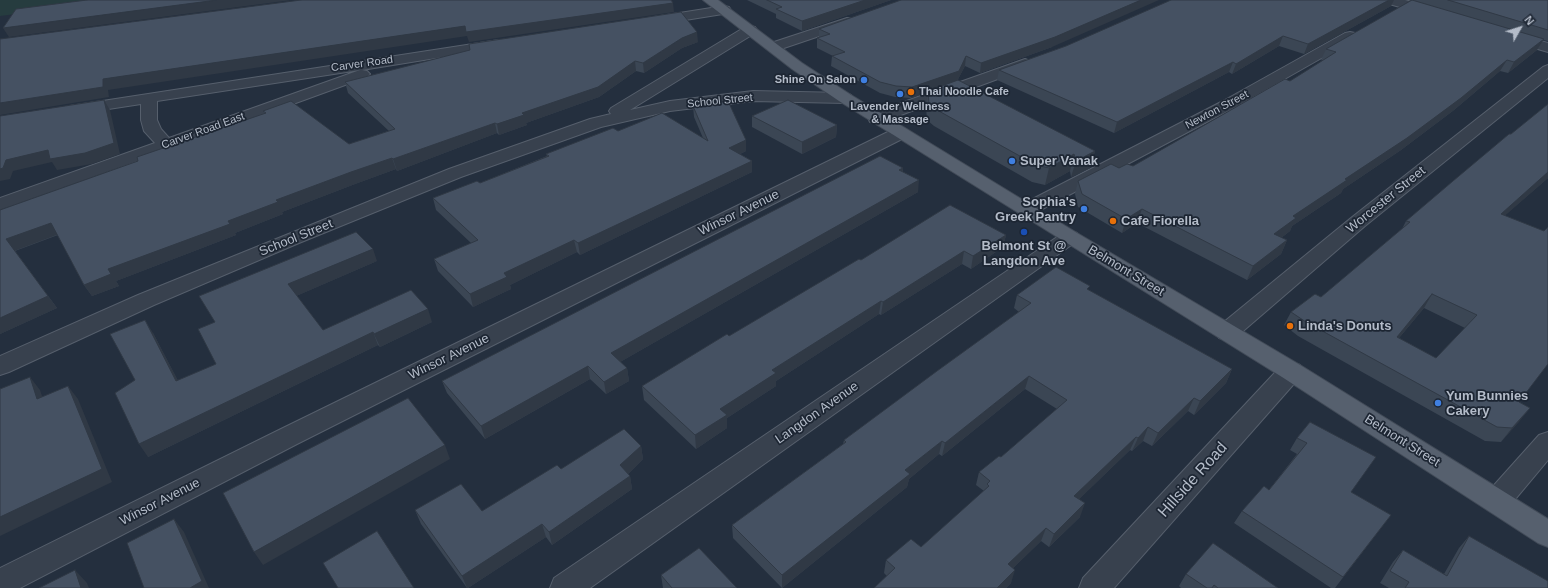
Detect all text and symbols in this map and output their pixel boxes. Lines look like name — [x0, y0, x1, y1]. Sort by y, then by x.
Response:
north arrow — [1500, 8, 1540, 48]
text: N — [1522, 14, 1536, 27]
street label: Carver Road — [330, 53, 394, 75]
place label: Shine On Salon — [775, 73, 856, 87]
marker: Shine On Salon — [859, 75, 869, 85]
place label: Thai Noodle Cafe — [919, 85, 1009, 99]
marker: Thai Noodle Cafe — [906, 87, 916, 97]
street label: Newton Street — [1183, 88, 1251, 132]
marker: Lavender Wellness & Massage — [895, 89, 905, 99]
street label: School Street — [686, 91, 754, 111]
place label: Lavender Wellness & Massage — [850, 100, 950, 126]
street label: Carver Road East — [160, 110, 246, 152]
place label: Super Vanak — [1020, 153, 1098, 169]
marker: Super Vanak — [1007, 156, 1017, 166]
street label: Worcester Street — [1343, 163, 1429, 237]
street label: Winsor Avenue — [696, 187, 782, 239]
place label: Sophia's Greek Pantry — [995, 194, 1076, 225]
marker: Sophia's Greek Pantry — [1079, 204, 1089, 214]
place label: Cafe Fiorella — [1121, 213, 1199, 229]
street label: School Street — [257, 216, 335, 260]
marker: Cafe Fiorella — [1108, 216, 1118, 226]
marker: Belmont St @ Langdon Ave — [1019, 227, 1029, 237]
place label: Belmont St @ Langdon Ave — [982, 238, 1066, 269]
street label: Belmont Street — [1085, 242, 1167, 300]
place label: Linda's Donuts — [1298, 318, 1391, 334]
marker: Linda's Donuts — [1285, 321, 1295, 331]
street label: Winsor Avenue — [406, 331, 492, 383]
street label: Langdon Avenue — [772, 378, 862, 448]
place label: Yum Bunnies Cakery — [1446, 388, 1528, 419]
marker: Yum Bunnies Cakery — [1433, 398, 1443, 408]
street label: Belmont Street — [1361, 412, 1443, 470]
street label: Hillside Road — [1154, 439, 1232, 521]
street label: Winsor Avenue — [117, 475, 203, 529]

